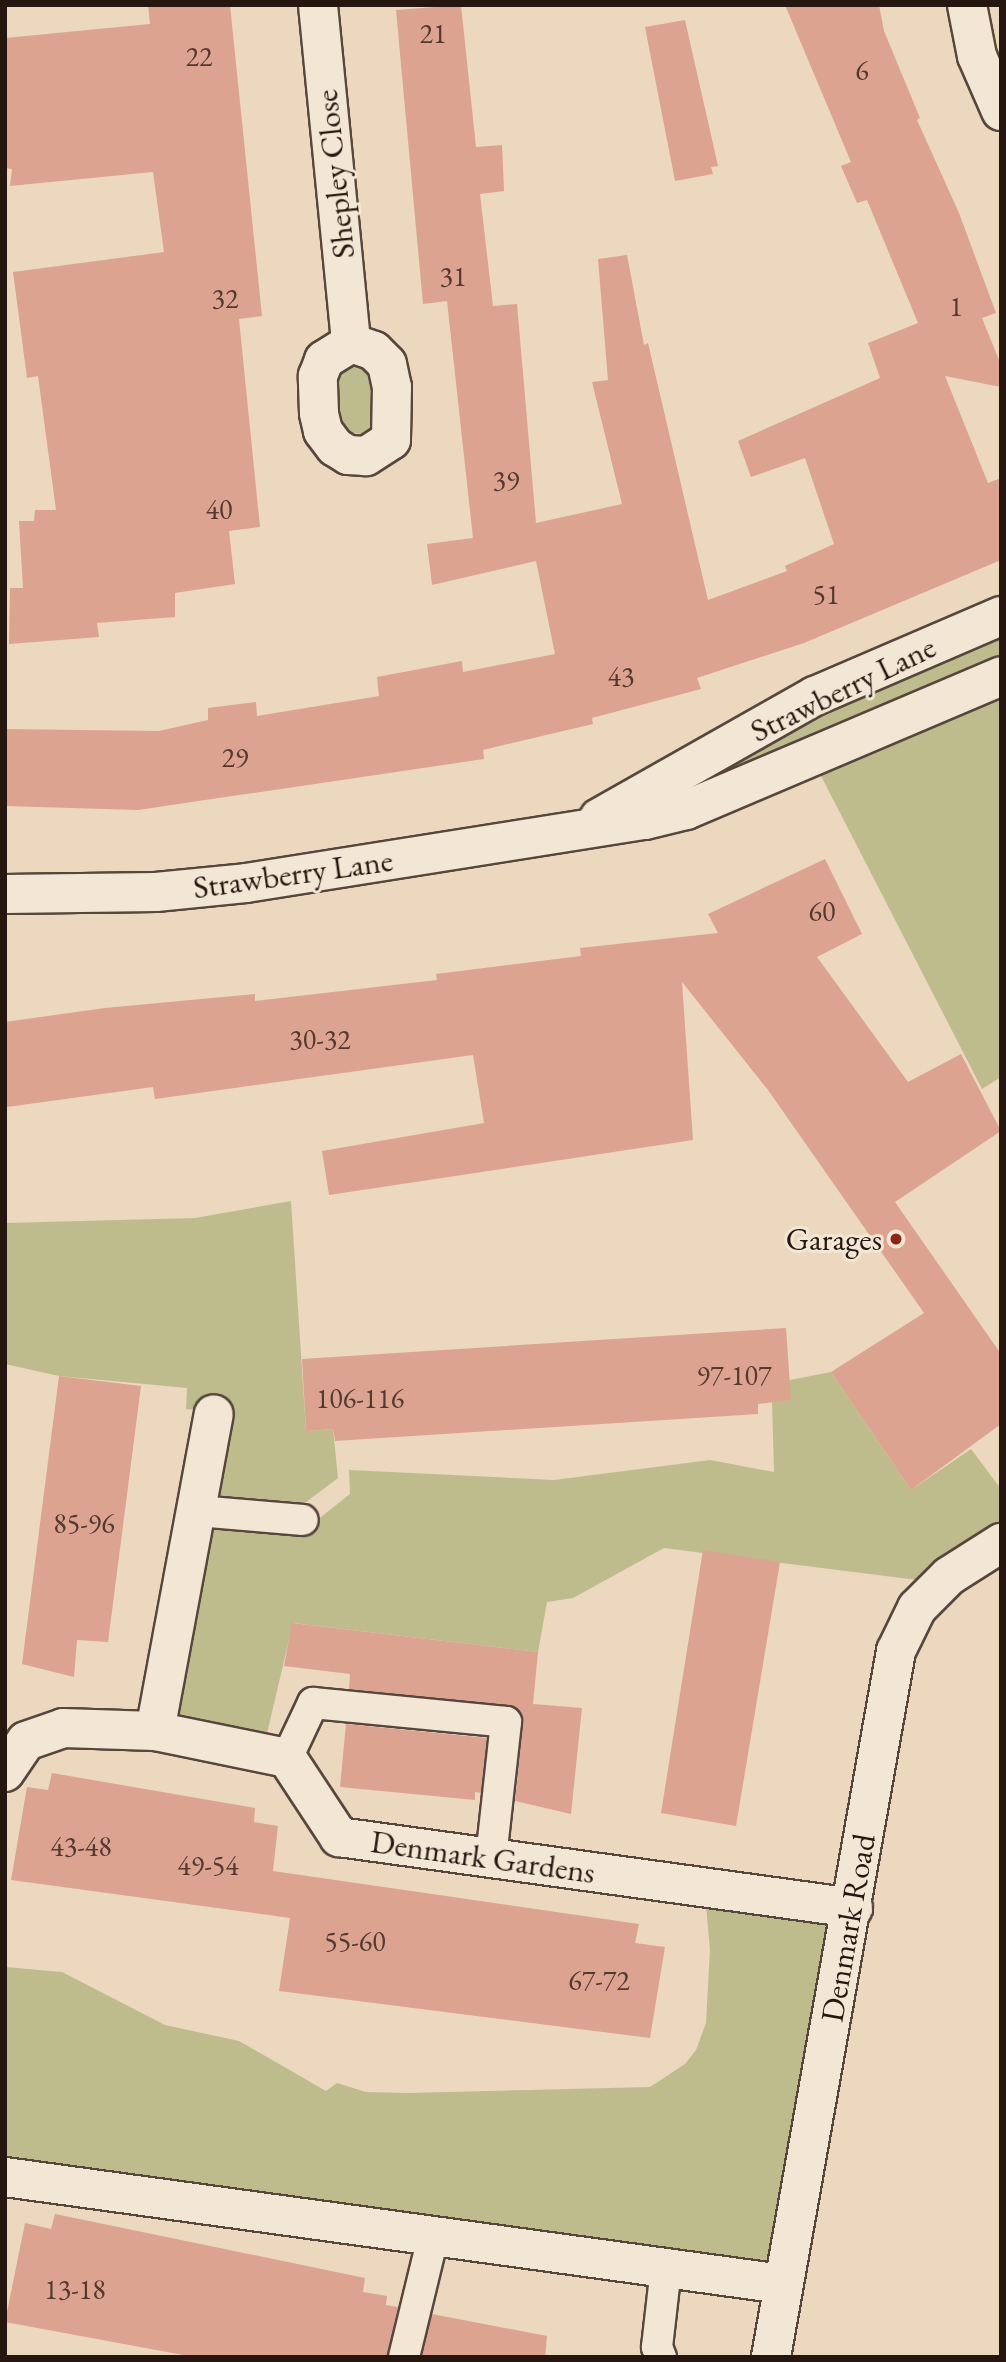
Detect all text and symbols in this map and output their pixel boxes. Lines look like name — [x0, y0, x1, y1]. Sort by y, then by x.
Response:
house number: 21 — [420, 16, 446, 50]
house number: 22 — [186, 39, 212, 73]
house number: 6 — [855, 53, 869, 87]
street label: Shepley Close — [307, 88, 363, 260]
house number: 31 — [440, 259, 466, 293]
house number: 32 — [212, 281, 238, 315]
house number: 1 — [949, 289, 963, 323]
house number: 39 — [493, 463, 519, 497]
house number: 40 — [206, 492, 232, 526]
house number: 51 — [813, 577, 839, 611]
street label: Strawberry Lane — [744, 628, 942, 750]
house number: 43 — [608, 659, 634, 693]
house number: 29 — [222, 740, 248, 774]
street label: Strawberry Lane — [191, 841, 395, 907]
house number: 60 — [809, 894, 835, 928]
house number: 30-32 — [289, 1022, 351, 1056]
place label: Garages — [786, 1220, 882, 1258]
marker: Garages — [888, 1231, 904, 1247]
house number: 97-107 — [697, 1358, 771, 1392]
house number: 106-116 — [316, 1381, 404, 1415]
house number: 85-96 — [53, 1506, 115, 1540]
street label: Denmark Gardens — [368, 1822, 598, 1892]
house number: 43-48 — [50, 1829, 112, 1863]
street label: Denmark Road — [813, 1831, 883, 2025]
house number: 49-54 — [177, 1848, 239, 1882]
house number: 55-60 — [324, 1924, 386, 1958]
house number: 67-72 — [568, 1963, 630, 1997]
house number: 13-18 — [44, 2272, 106, 2306]

